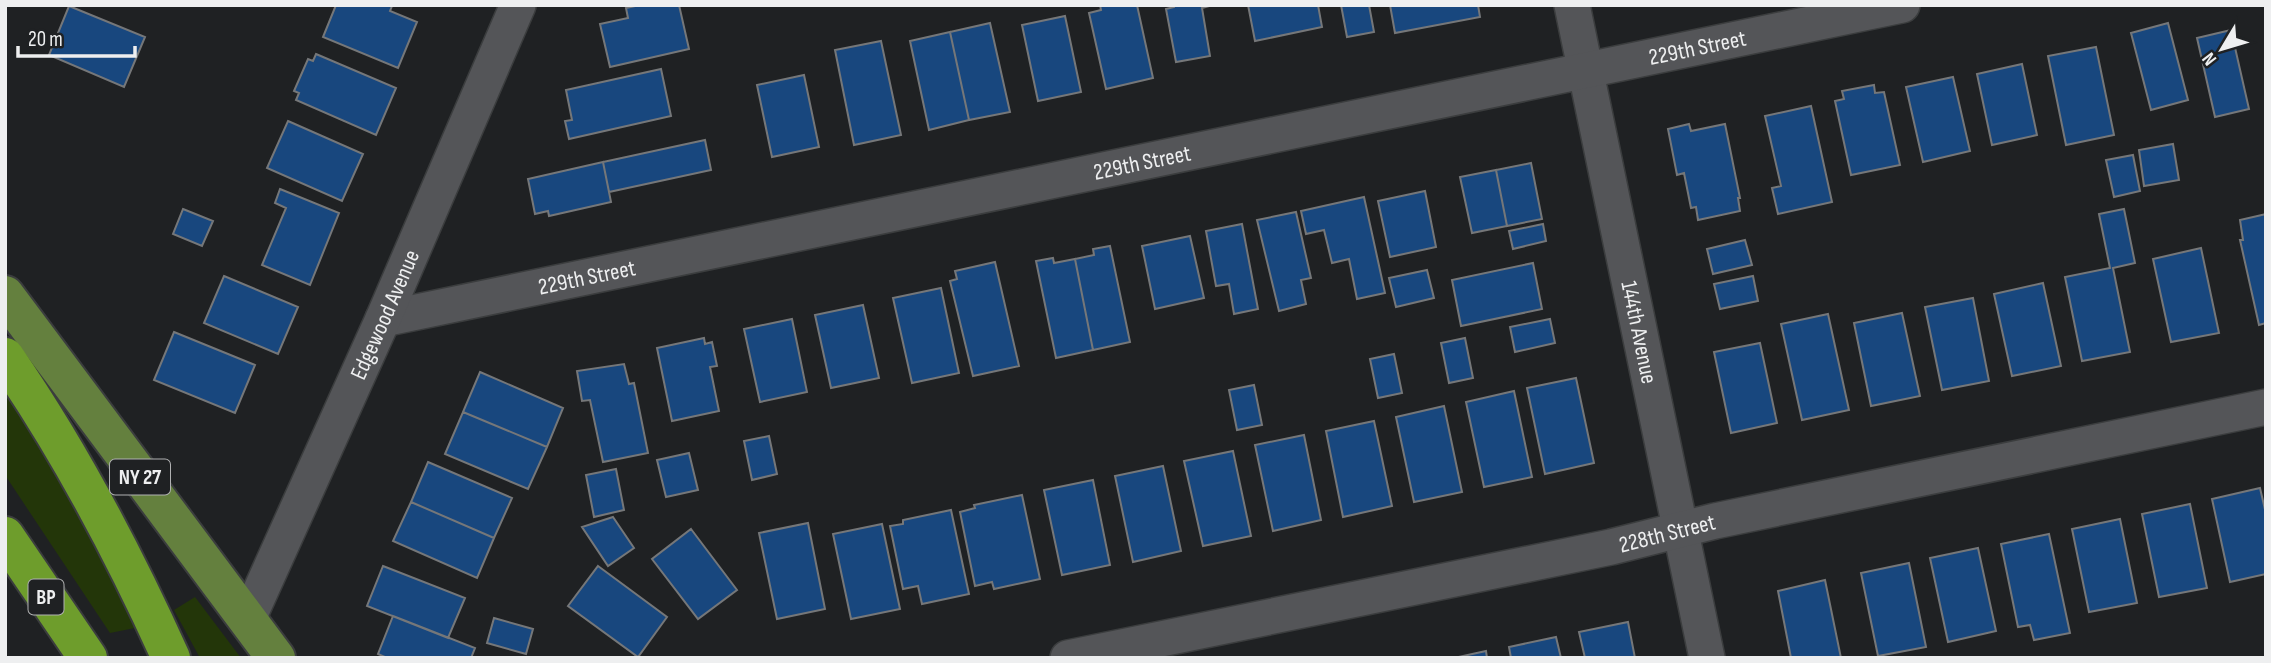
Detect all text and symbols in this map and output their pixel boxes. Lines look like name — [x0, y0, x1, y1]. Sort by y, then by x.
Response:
scale bar — [18, 14, 135, 58]
north arrow — [2187, 14, 2257, 84]
street label: 229th Street — [1646, 25, 1748, 72]
text: 20 m — [28, 27, 63, 52]
text: N — [2198, 47, 2222, 70]
street label: 229th Street — [1091, 139, 1193, 187]
street label: Edgewood Avenue — [345, 246, 426, 384]
street label: 229th Street — [536, 254, 638, 302]
street label: 144th Avenue — [1614, 278, 1663, 386]
road number: NY 27 — [110, 460, 170, 494]
street label: 228th Street — [1616, 508, 1718, 559]
road number: BP — [28, 580, 64, 614]

